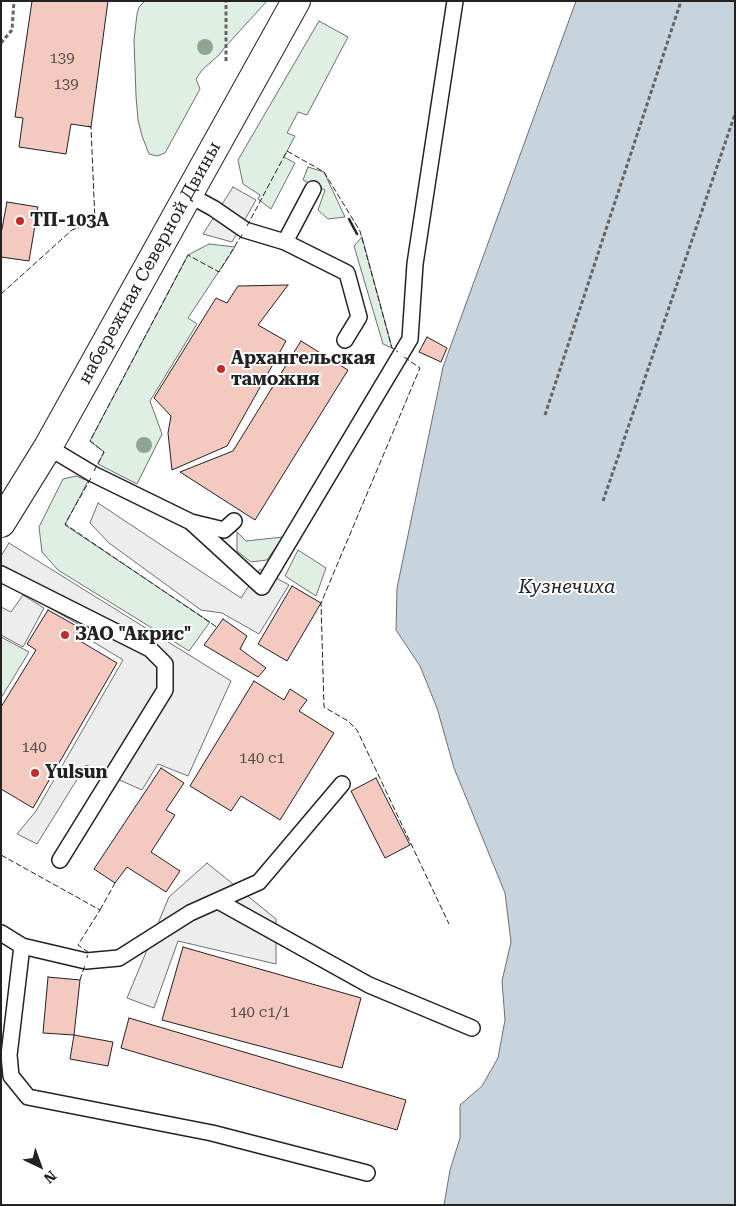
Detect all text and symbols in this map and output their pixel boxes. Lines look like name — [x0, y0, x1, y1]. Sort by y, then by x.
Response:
house number: 139 — [49, 50, 75, 68]
house number: 139 — [53, 76, 79, 94]
street label: набережная Северной Двины — [74, 138, 226, 388]
place label: ТП-103А — [30, 210, 109, 232]
marker: ТП-103А — [14, 215, 26, 227]
place label: Архангельская таможня — [231, 348, 375, 390]
marker: Архангельская таможня — [215, 363, 227, 375]
water label: Кузнечиха — [518, 576, 616, 598]
place label: ЗАО "Акрис" — [75, 624, 192, 646]
marker: ЗАО "Акрис" — [59, 629, 71, 641]
house number: 140 — [21, 739, 47, 757]
house number: 140 с1 — [239, 750, 285, 768]
place label: Yulsun — [45, 762, 108, 784]
marker: Yulsun — [29, 767, 41, 779]
house number: 140 с1/1 — [230, 1004, 290, 1022]
north arrow — [15, 1141, 65, 1191]
text: N — [41, 1168, 59, 1187]

